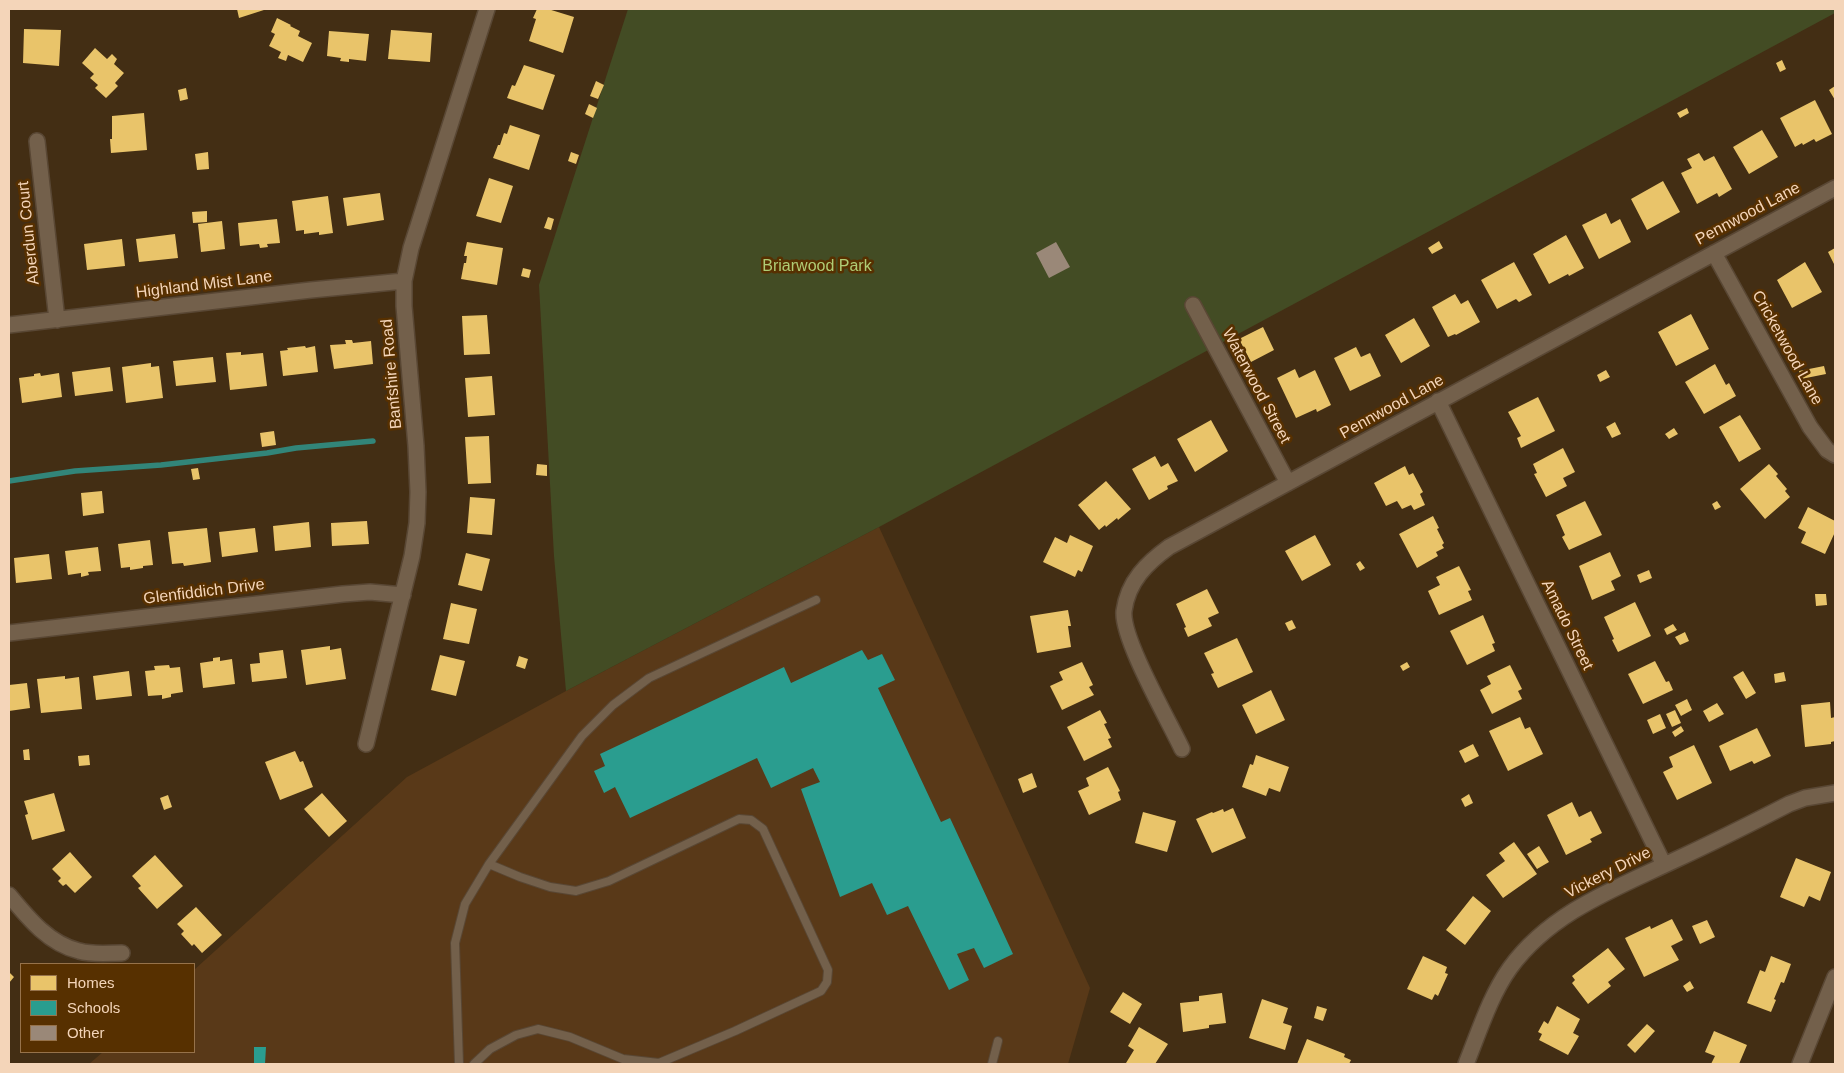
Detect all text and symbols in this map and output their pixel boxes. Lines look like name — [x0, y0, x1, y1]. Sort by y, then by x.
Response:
street label: Pennwood Lane — [1692, 178, 1804, 250]
street label: Aberdun Court — [14, 180, 44, 286]
park label: Briarwood Park — [762, 257, 872, 277]
street label: Highland Mist Lane — [135, 267, 273, 303]
street label: Cricketwood Lane — [1748, 287, 1826, 409]
street label: Banfshire Road — [378, 318, 406, 430]
street label: Waterwood Street — [1218, 325, 1294, 447]
street label: Pennwood Lane — [1337, 371, 1447, 443]
street label: Glenfiddich Drive — [142, 575, 266, 609]
street label: Amado Street — [1537, 577, 1597, 673]
street label: Vickery Drive — [1562, 843, 1654, 903]
legend — [20, 963, 195, 1053]
text: Homes — [67, 974, 115, 991]
text: Schools — [67, 999, 120, 1016]
text: Other — [67, 1024, 105, 1041]

